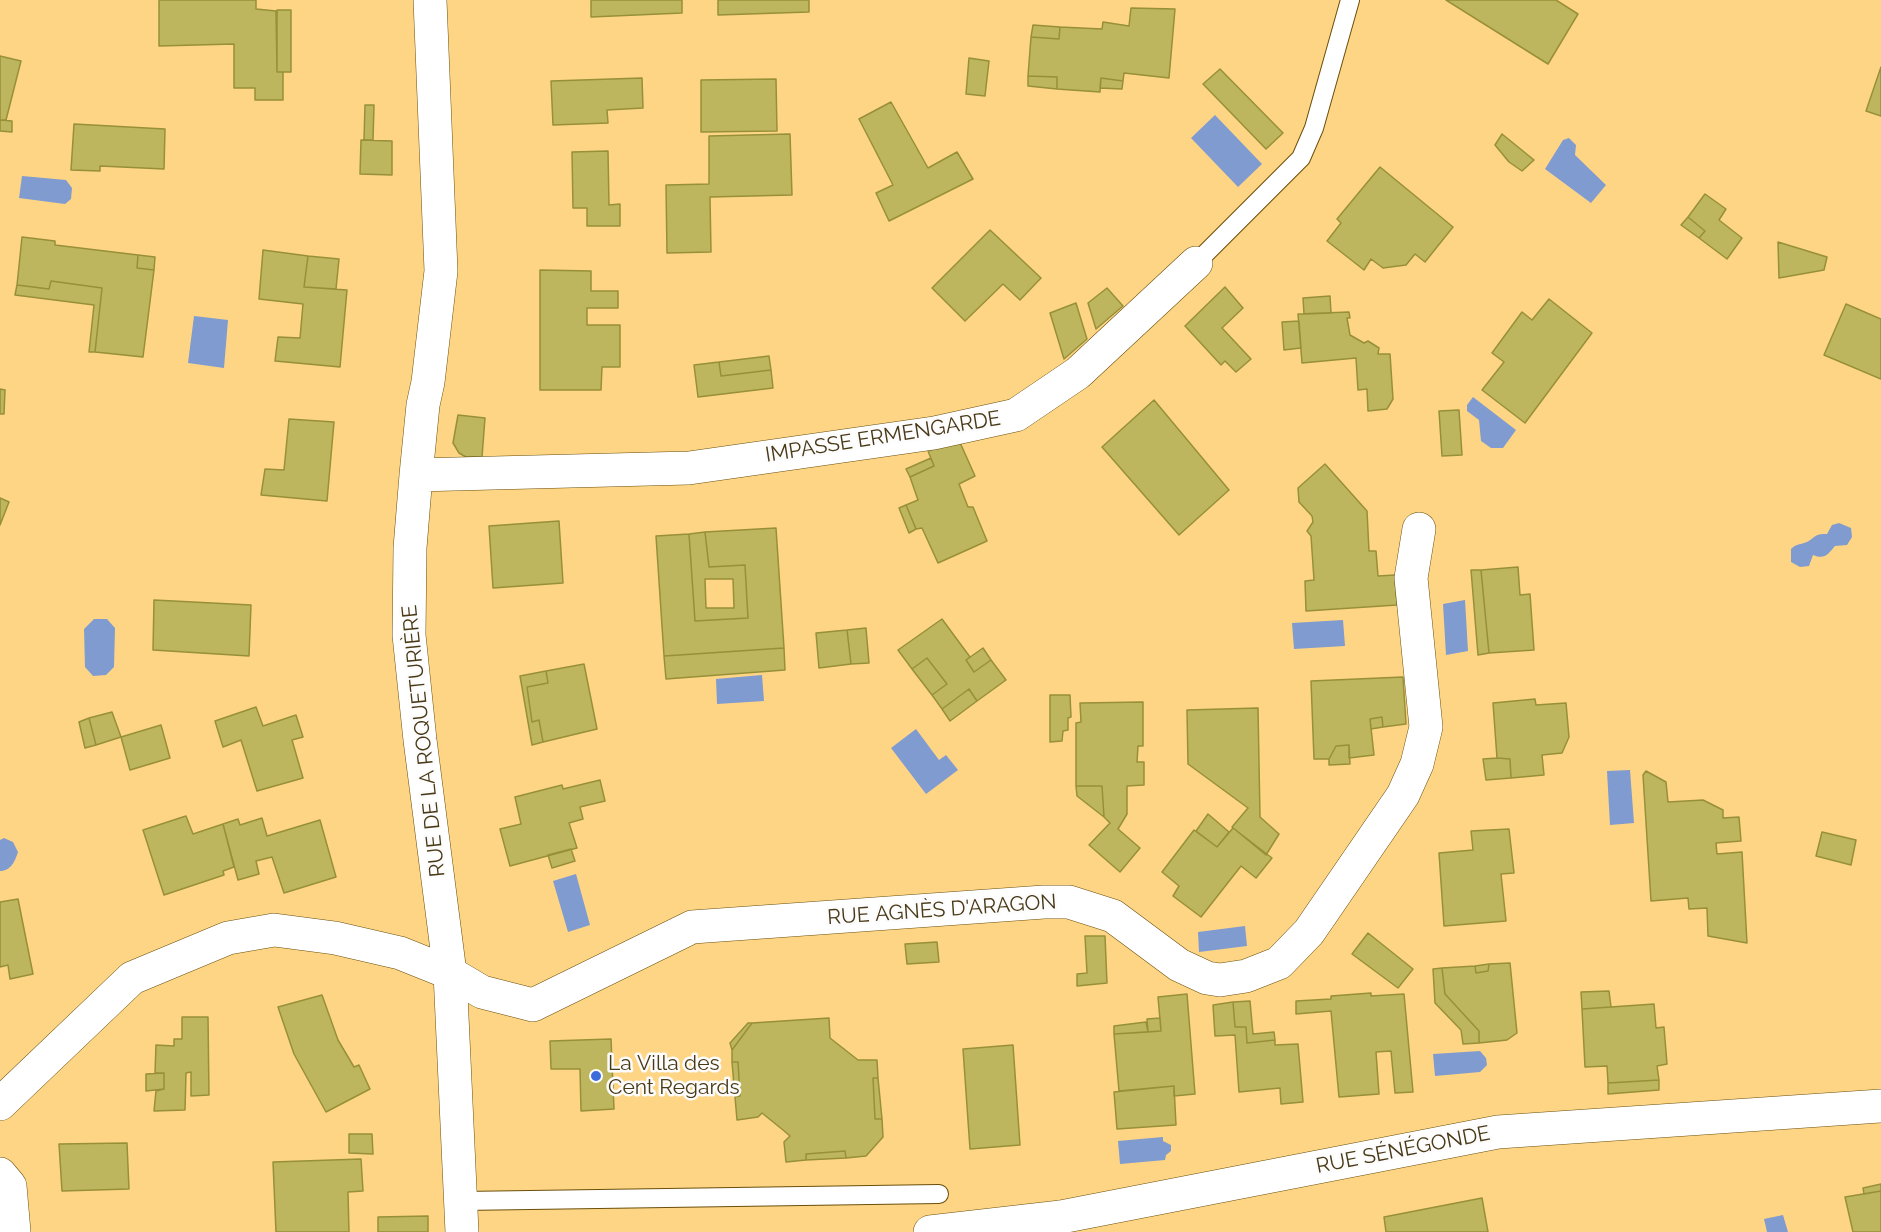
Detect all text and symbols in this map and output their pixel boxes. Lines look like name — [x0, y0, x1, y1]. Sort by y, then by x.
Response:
street label: IMPASSE ERMENGARDE — [764, 406, 1002, 468]
street label: RUE DE LA ROQUETURIÈRE — [397, 604, 451, 878]
street label: RUE AGNÈS D'ARAGON — [827, 889, 1057, 931]
place label: La Villa des Cent Regards — [608, 1051, 740, 1101]
marker: La Villa des Cent Regards — [589, 1069, 603, 1083]
street label: RUE SÉNÉGONDE — [1314, 1121, 1492, 1179]

